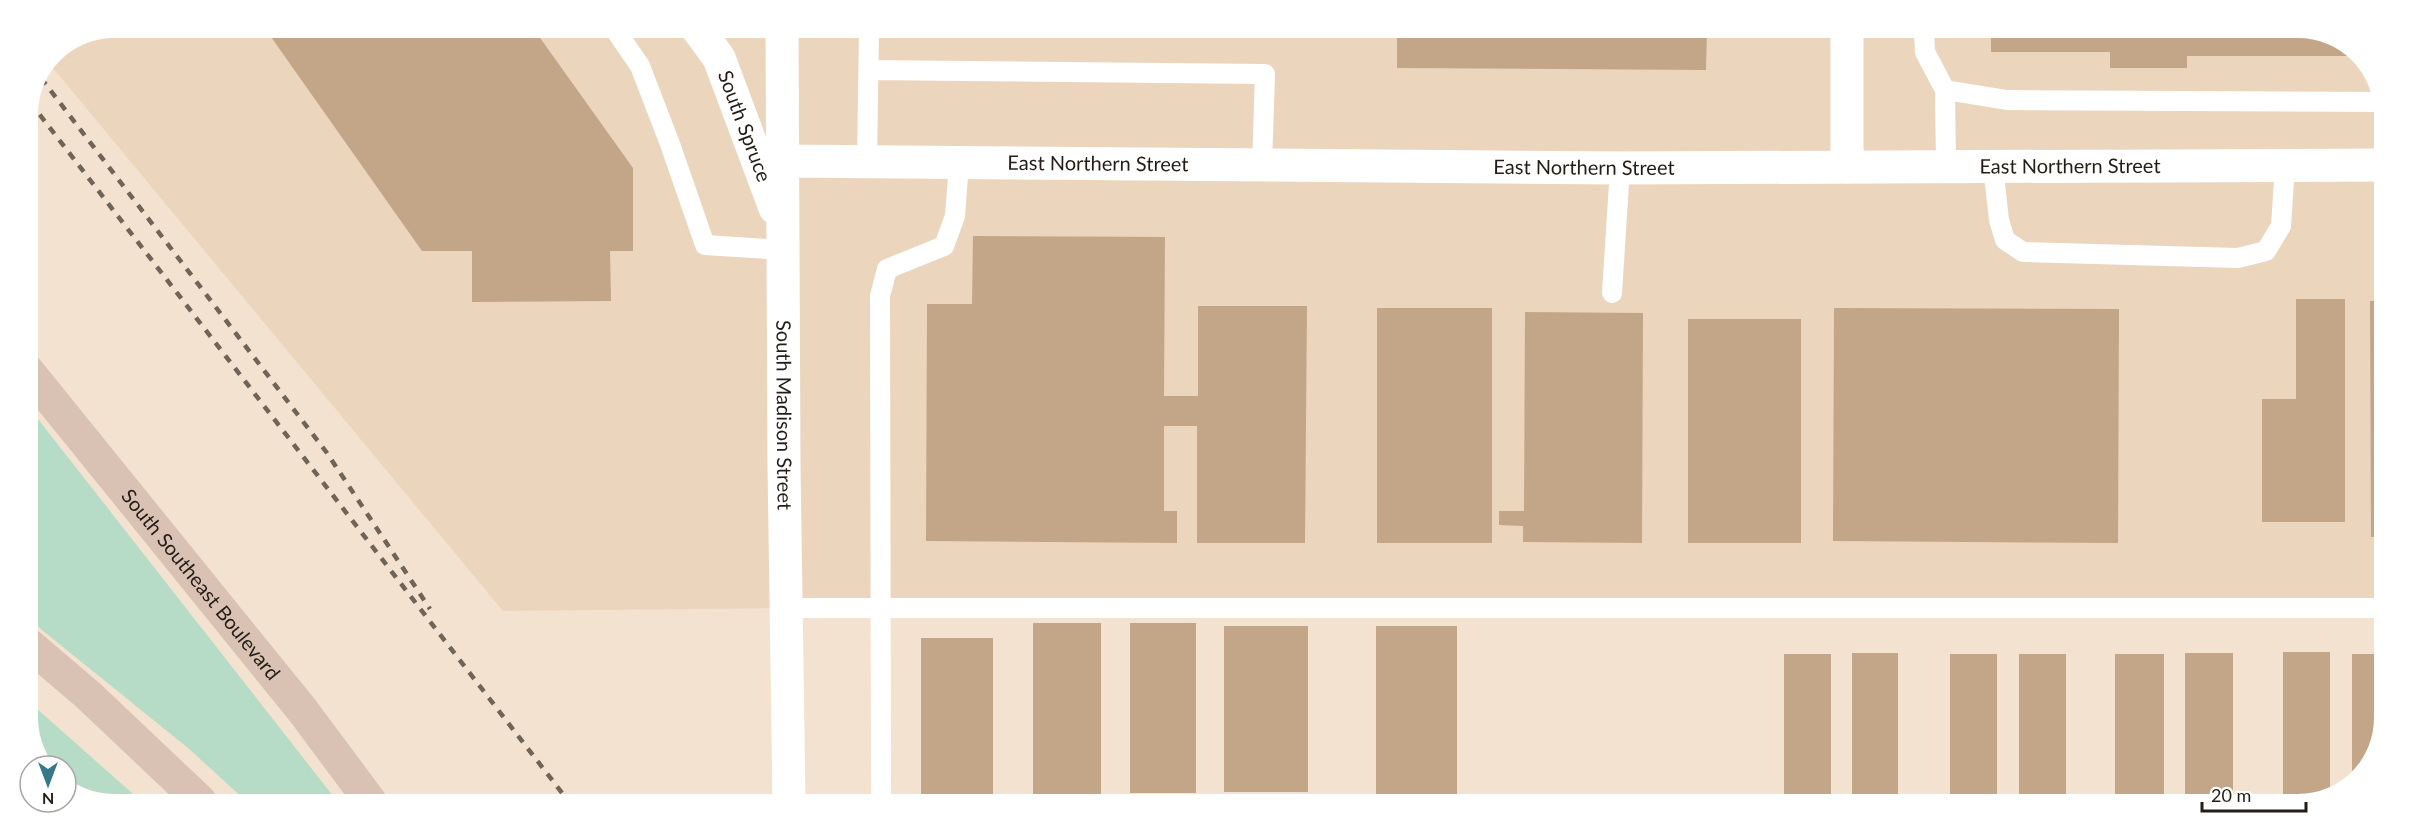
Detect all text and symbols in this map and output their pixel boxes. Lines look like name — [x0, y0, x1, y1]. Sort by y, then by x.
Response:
street label: South Spruce — [714, 67, 777, 185]
street label: East Northern Street — [1007, 150, 1189, 175]
street label: East Northern Street — [1979, 153, 2161, 178]
street label: East Northern Street — [1493, 154, 1675, 179]
street label: South Madison Street — [772, 320, 798, 510]
street label: South Southeast Boulevard — [117, 484, 286, 684]
north arrow — [18, 754, 78, 814]
scale bar — [2202, 775, 2306, 813]
text: 20 m — [2211, 784, 2251, 806]
text: N — [42, 790, 54, 809]

